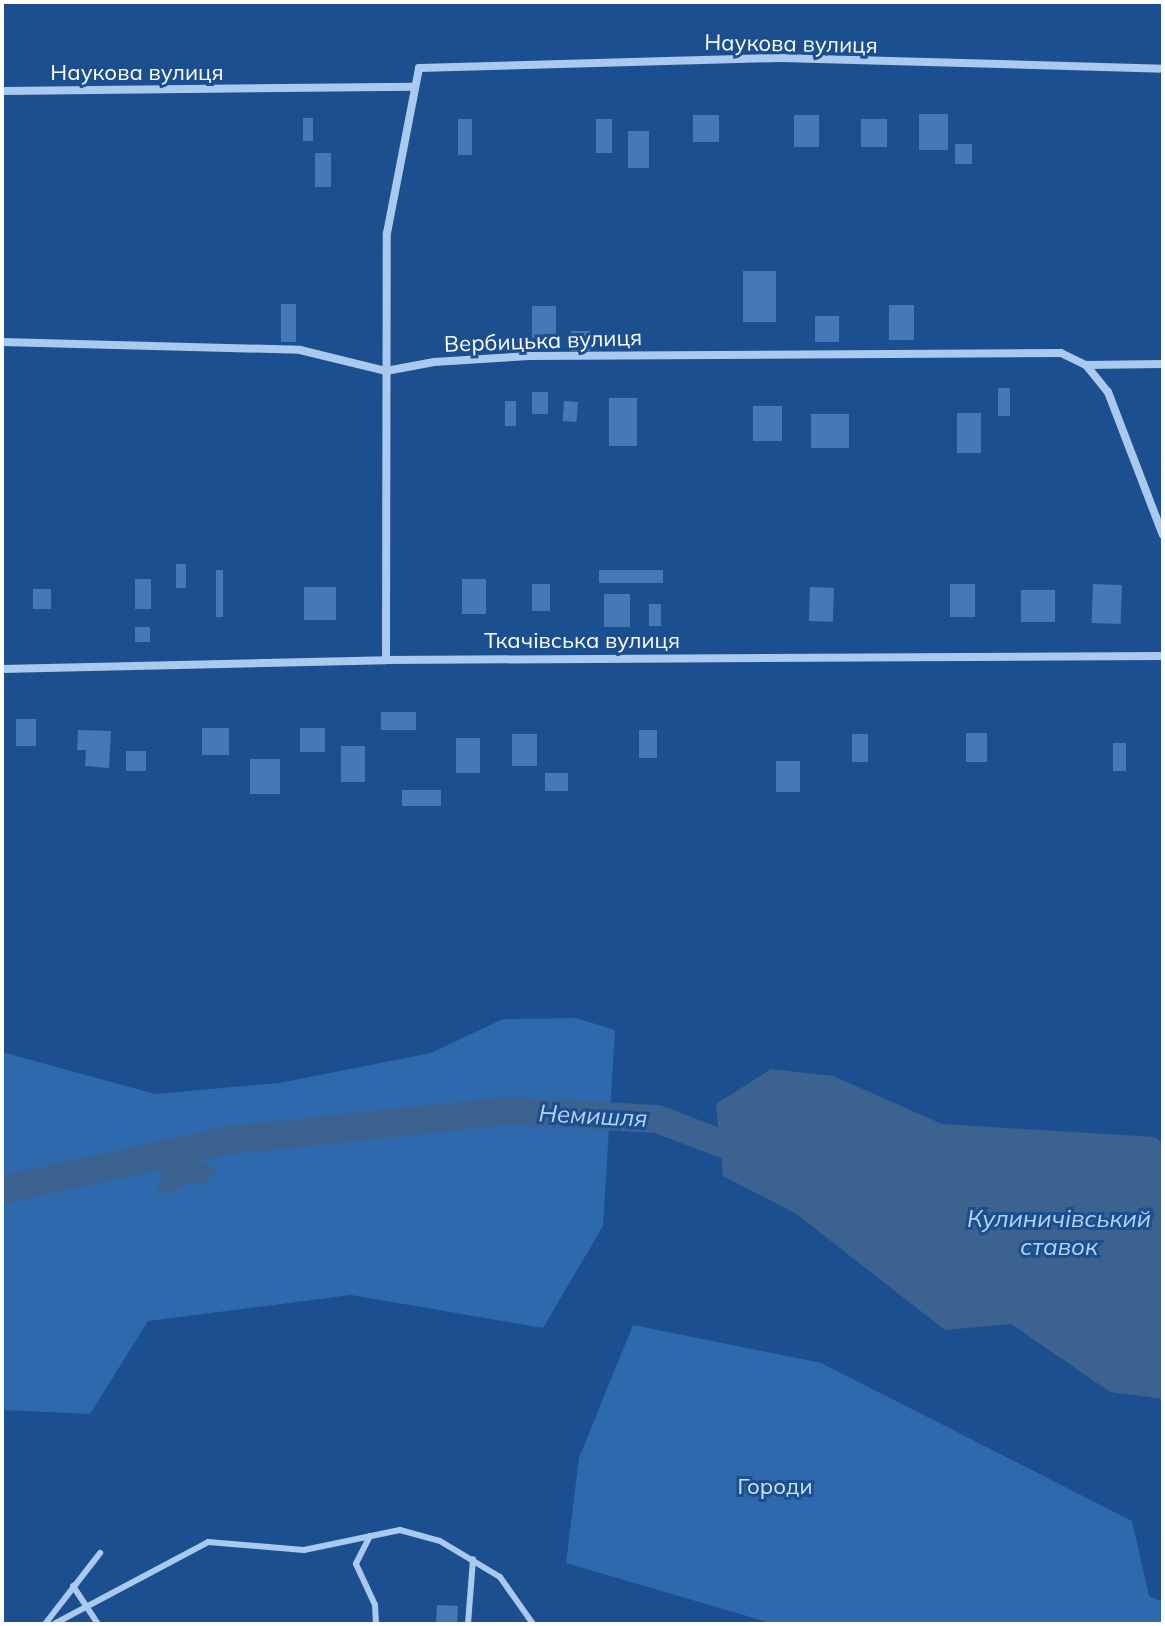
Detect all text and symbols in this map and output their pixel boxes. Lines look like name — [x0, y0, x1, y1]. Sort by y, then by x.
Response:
street label: Наукова вулиця — [704, 29, 878, 59]
street label: Наукова вулиця — [50, 60, 224, 86]
street label: Вербицька вулиця — [444, 324, 642, 358]
street label: Ткачівська вулиця — [484, 628, 680, 654]
water label: Немишля — [538, 1099, 648, 1133]
water label: Кулиничівський ставок — [967, 1205, 1151, 1261]
park label: Городи — [737, 1474, 813, 1500]

